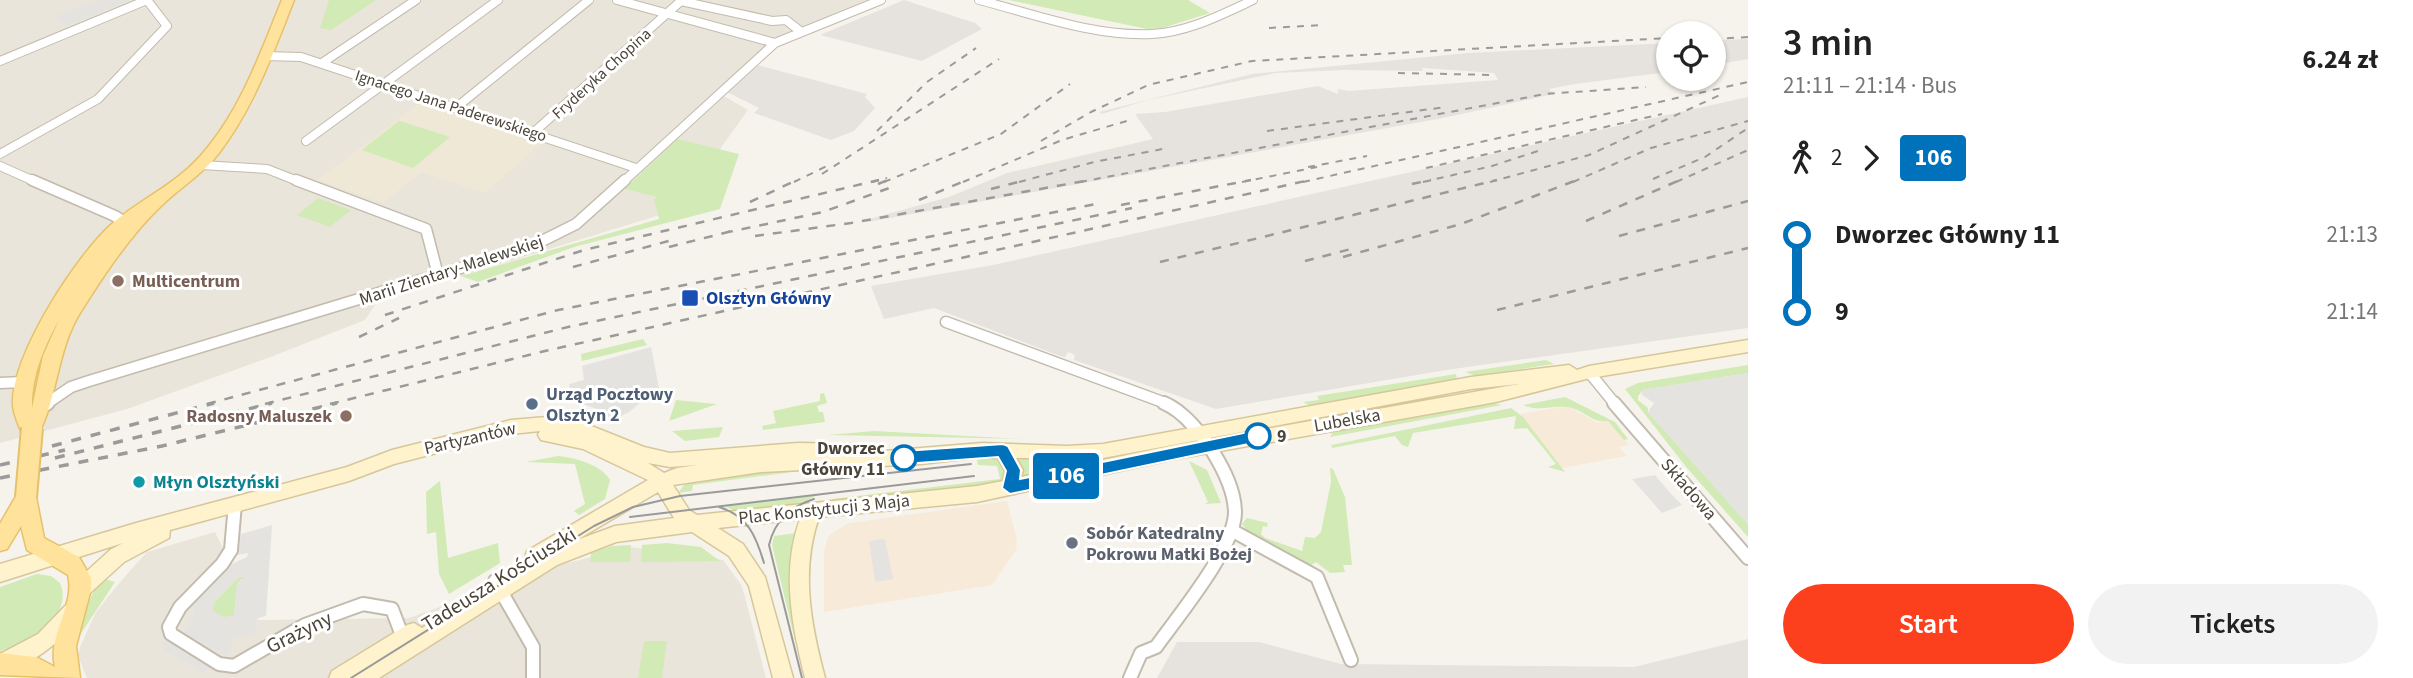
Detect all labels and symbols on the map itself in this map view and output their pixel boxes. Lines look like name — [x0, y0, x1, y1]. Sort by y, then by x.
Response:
street label: Fryderyka Chopina — [547, 23, 656, 124]
street label: Ignacego Jana Paderewskiego — [352, 65, 549, 147]
street label: Marii Zientary-Malewskiej — [356, 229, 546, 312]
place label: Multicentrum — [132, 269, 240, 294]
marker: Multicentrum — [110, 273, 126, 289]
place label: Olsztyn Główny — [706, 286, 832, 311]
marker: Olsztyn Główny — [680, 288, 700, 308]
place label: Urząd Pocztowy Olsztyn 2 — [546, 382, 674, 428]
marker: Urząd Pocztowy Olsztyn 2 — [524, 396, 540, 412]
street label: Lubelska — [1312, 402, 1382, 439]
place label: Radosny Maluszek — [186, 404, 332, 429]
marker: Radosny Maluszek — [338, 408, 354, 424]
street label: Partyzantów — [422, 416, 518, 461]
marker: 9 — [1245, 423, 1271, 449]
place label: 9 — [1277, 424, 1287, 449]
place label: Dworzec Główny 11 — [801, 436, 886, 482]
marker: Dworzec Główny 11 — [891, 445, 917, 471]
line badge: 106 — [1026, 453, 1106, 499]
street label: Składowa — [1655, 453, 1722, 526]
place label: Młyn Olsztyński — [153, 470, 280, 495]
marker: Młyn Olsztyński — [131, 474, 147, 490]
street label: Plac Konstytucji 3 Maja — [737, 488, 911, 531]
street label: Tadeusza Kościuszki — [416, 519, 582, 639]
place label: Sobór Katedralny Pokrowu Matki Bożej — [1086, 521, 1252, 567]
marker: Sobór Katedralny Pokrowu Matki Bożej — [1064, 535, 1080, 551]
street label: Grażyny — [261, 603, 337, 661]

